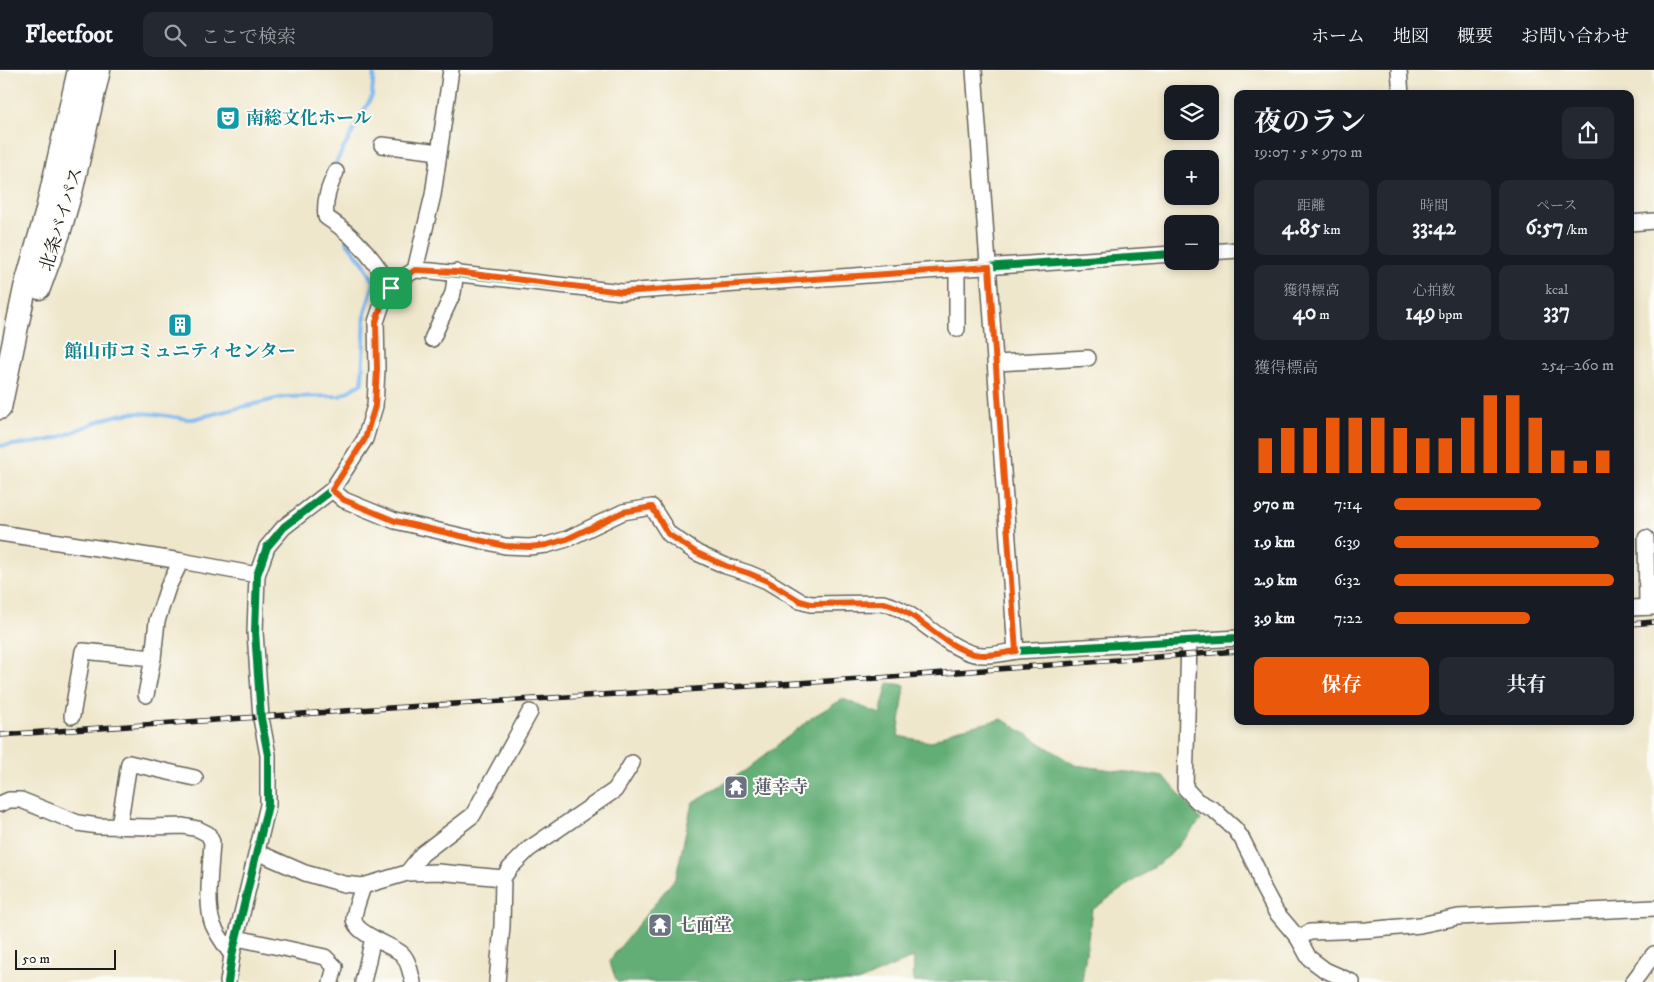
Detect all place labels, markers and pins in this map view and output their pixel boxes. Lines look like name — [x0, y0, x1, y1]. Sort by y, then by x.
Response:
theatre icon: 南総文化ホール — [215, 105, 241, 131]
place label: 南総文化ホール — [246, 108, 372, 130]
pin — [370, 267, 412, 309]
building icon: 館山市コミュニティセンター — [167, 312, 193, 338]
place label: 館山市コミュニティセンター — [64, 341, 296, 363]
temple icon: 蓮幸寺 — [723, 774, 749, 800]
place label: 蓮幸寺 — [754, 777, 808, 799]
temple icon: 七面堂 — [647, 912, 673, 938]
place label: 七面堂 — [678, 915, 732, 937]

